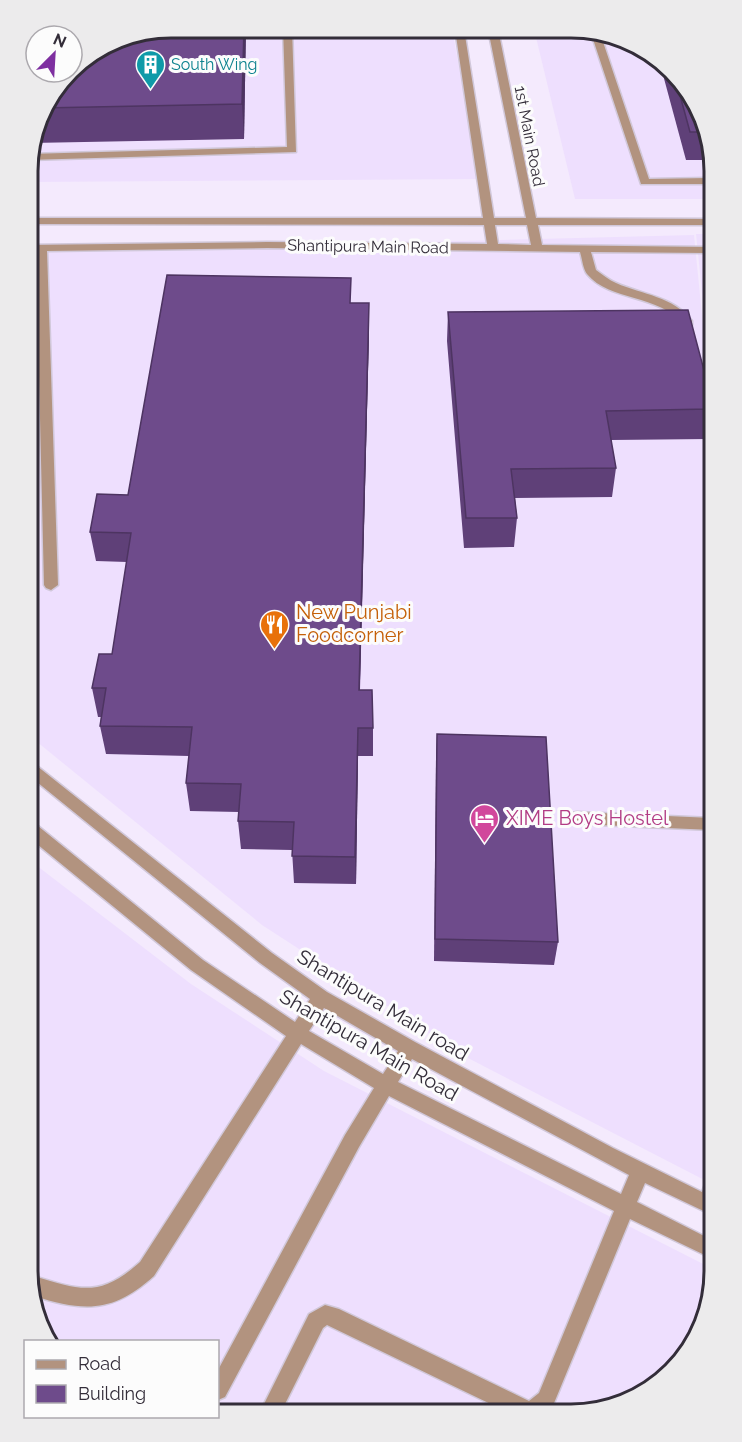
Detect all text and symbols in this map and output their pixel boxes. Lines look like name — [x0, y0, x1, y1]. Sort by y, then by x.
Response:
north arrow — [24, 24, 84, 84]
text: N — [50, 30, 69, 52]
building icon: South Wing — [134, 48, 166, 90]
place label: South Wing — [171, 55, 257, 74]
street label: 1st Main Road — [510, 84, 549, 188]
street label: Shantipura Main Road — [287, 236, 449, 257]
place label: New Punjabi Foodcorner — [296, 600, 412, 647]
restaurant icon: New Punjabi Foodcorner — [259, 608, 291, 650]
hotel icon: XIME Boys Hostel — [469, 802, 501, 844]
place label: XIME Boys Hostel — [506, 806, 669, 830]
street label: Shantipura Main road — [293, 944, 473, 1066]
street label: Shantipura Main Road — [276, 984, 462, 1106]
legend — [24, 1340, 219, 1418]
text: Road — [78, 1353, 121, 1374]
text: Building — [78, 1383, 146, 1404]

